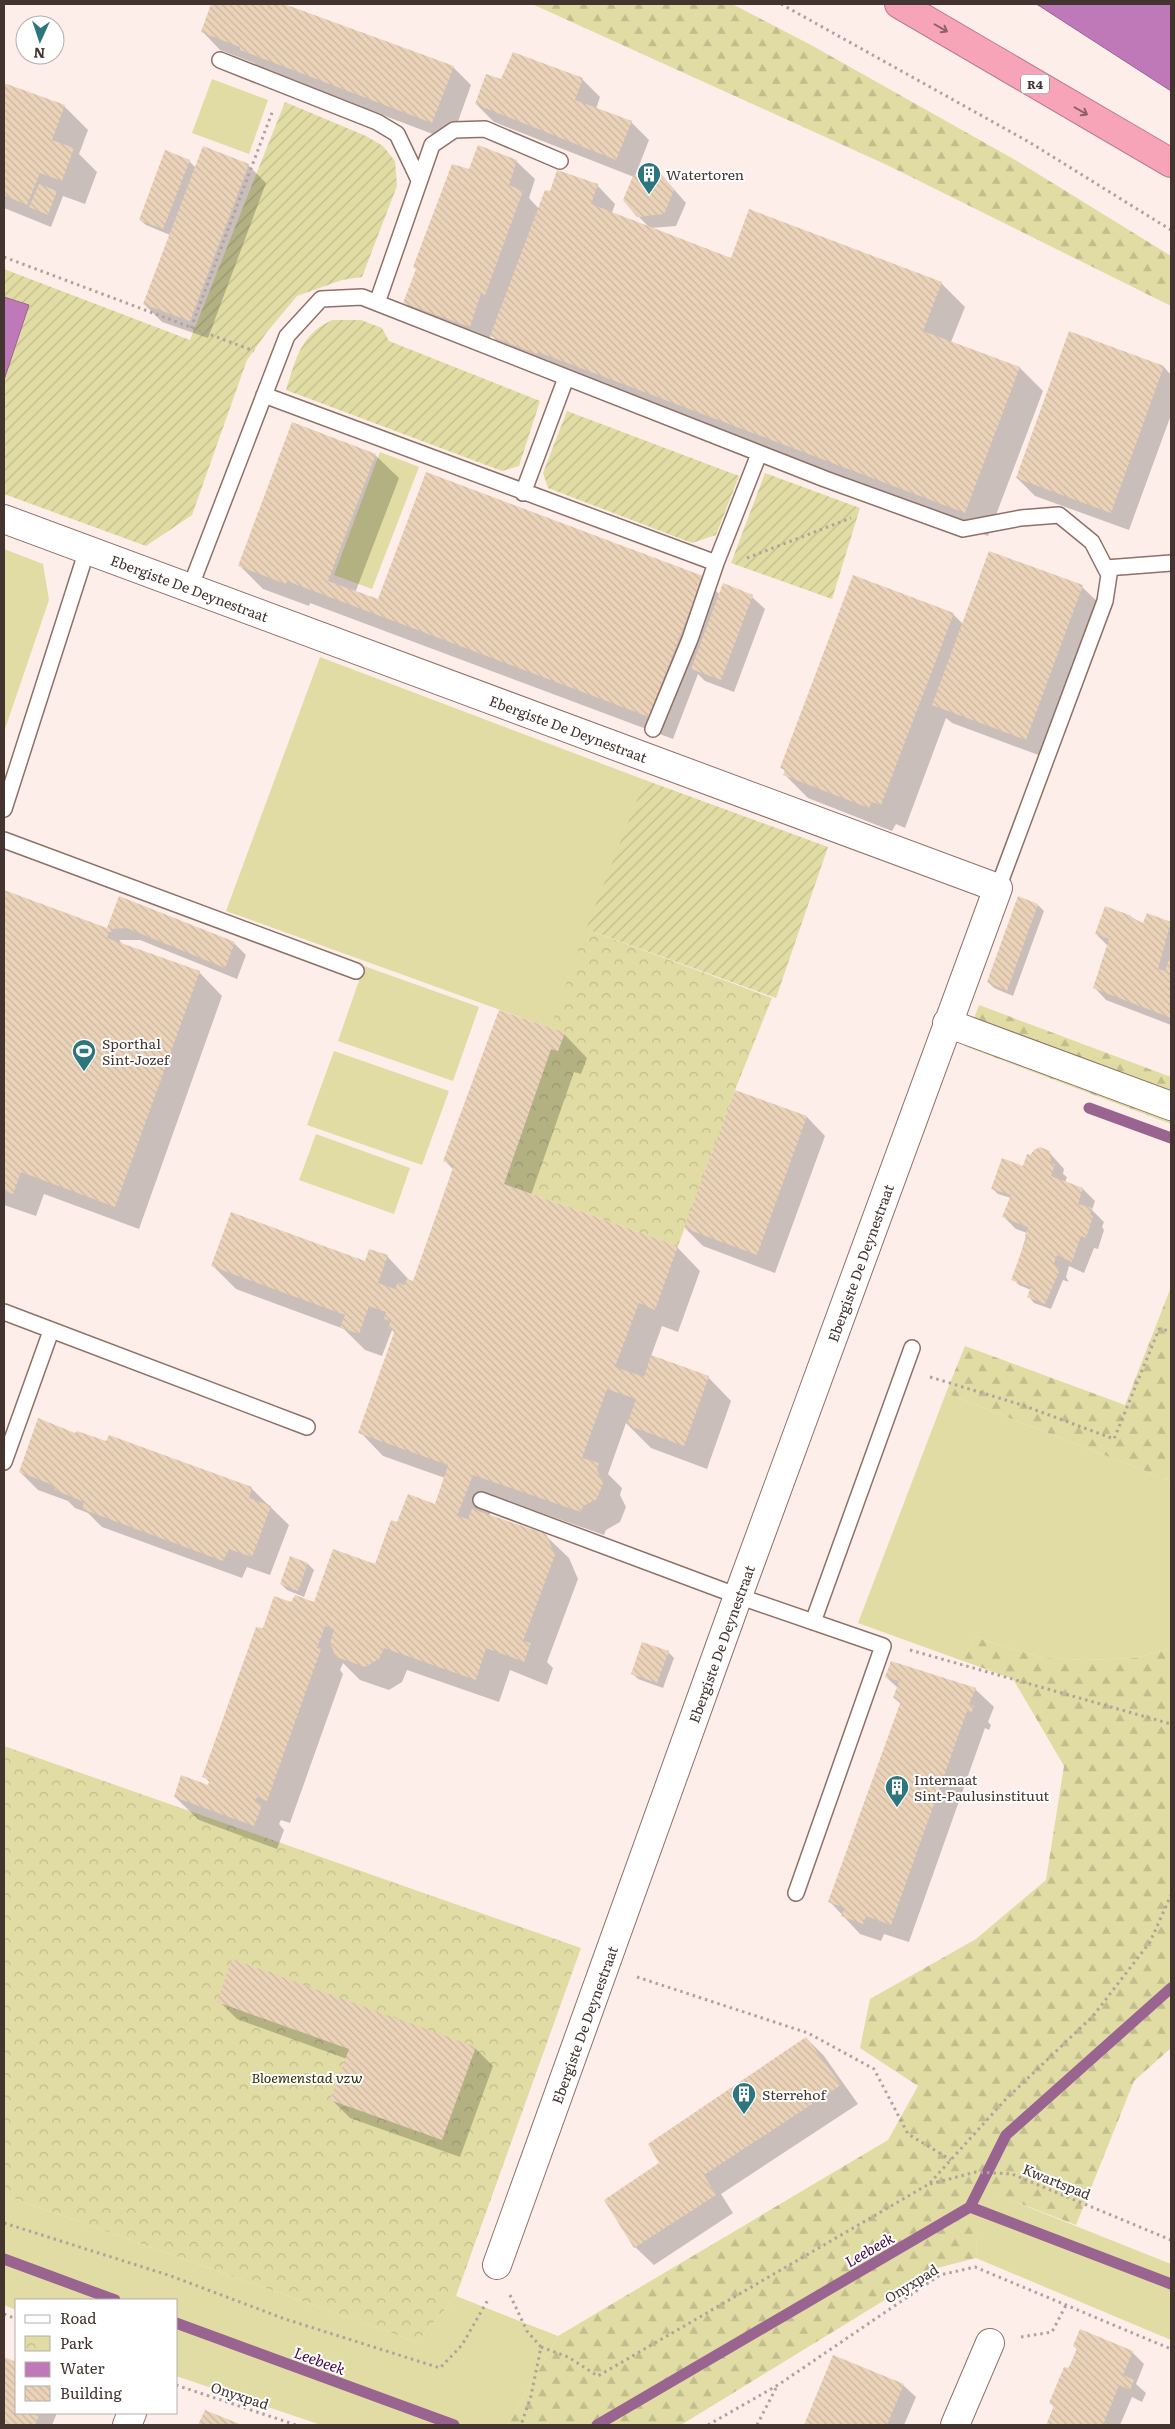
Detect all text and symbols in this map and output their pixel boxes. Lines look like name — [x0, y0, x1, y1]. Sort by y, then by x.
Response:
north arrow — [15, 15, 65, 65]
one-way arrow — [934, 24, 948, 34]
text: N — [33, 44, 46, 64]
road number: R4 — [1021, 74, 1049, 94]
one-way arrow — [1074, 106, 1088, 116]
building icon: Watertoren — [636, 161, 662, 195]
place label: Watertoren — [666, 164, 744, 184]
street label: Ebergiste De Deynestraat — [108, 549, 272, 626]
street label: Ebergiste De Deynestraat — [487, 690, 650, 767]
place label: Sporthal Sint-Jozef — [102, 1033, 171, 1069]
sports icon: Sporthal Sint-Jozef — [71, 1038, 97, 1072]
street label: Ebergiste De Deynestraat — [822, 1181, 898, 1345]
street label: Ebergiste De Deynestraat — [683, 1562, 759, 1726]
place label: Internaat Sint-Paulusinstituut — [914, 1769, 1049, 1805]
building icon: Internaat Sint-Paulusinstituut — [884, 1774, 910, 1808]
street label: Ebergiste De Deynestraat — [546, 1943, 622, 2107]
park label: Bloemenstad vzw — [251, 2067, 363, 2087]
building icon: Sterrehof — [731, 2081, 757, 2115]
place label: Sterrehof — [762, 2084, 827, 2104]
street label: Kwartspad — [1020, 2158, 1094, 2204]
water label: Leebeek — [840, 2225, 899, 2272]
street label: Onyxpad — [880, 2258, 942, 2307]
legend — [15, 2299, 178, 2414]
text: Road — [60, 2306, 96, 2329]
text: Park — [60, 2331, 94, 2354]
water label: Leebeek — [291, 2340, 350, 2380]
text: Water — [60, 2356, 105, 2379]
street label: Onyxpad — [208, 2376, 272, 2414]
text: Building — [60, 2381, 122, 2404]

